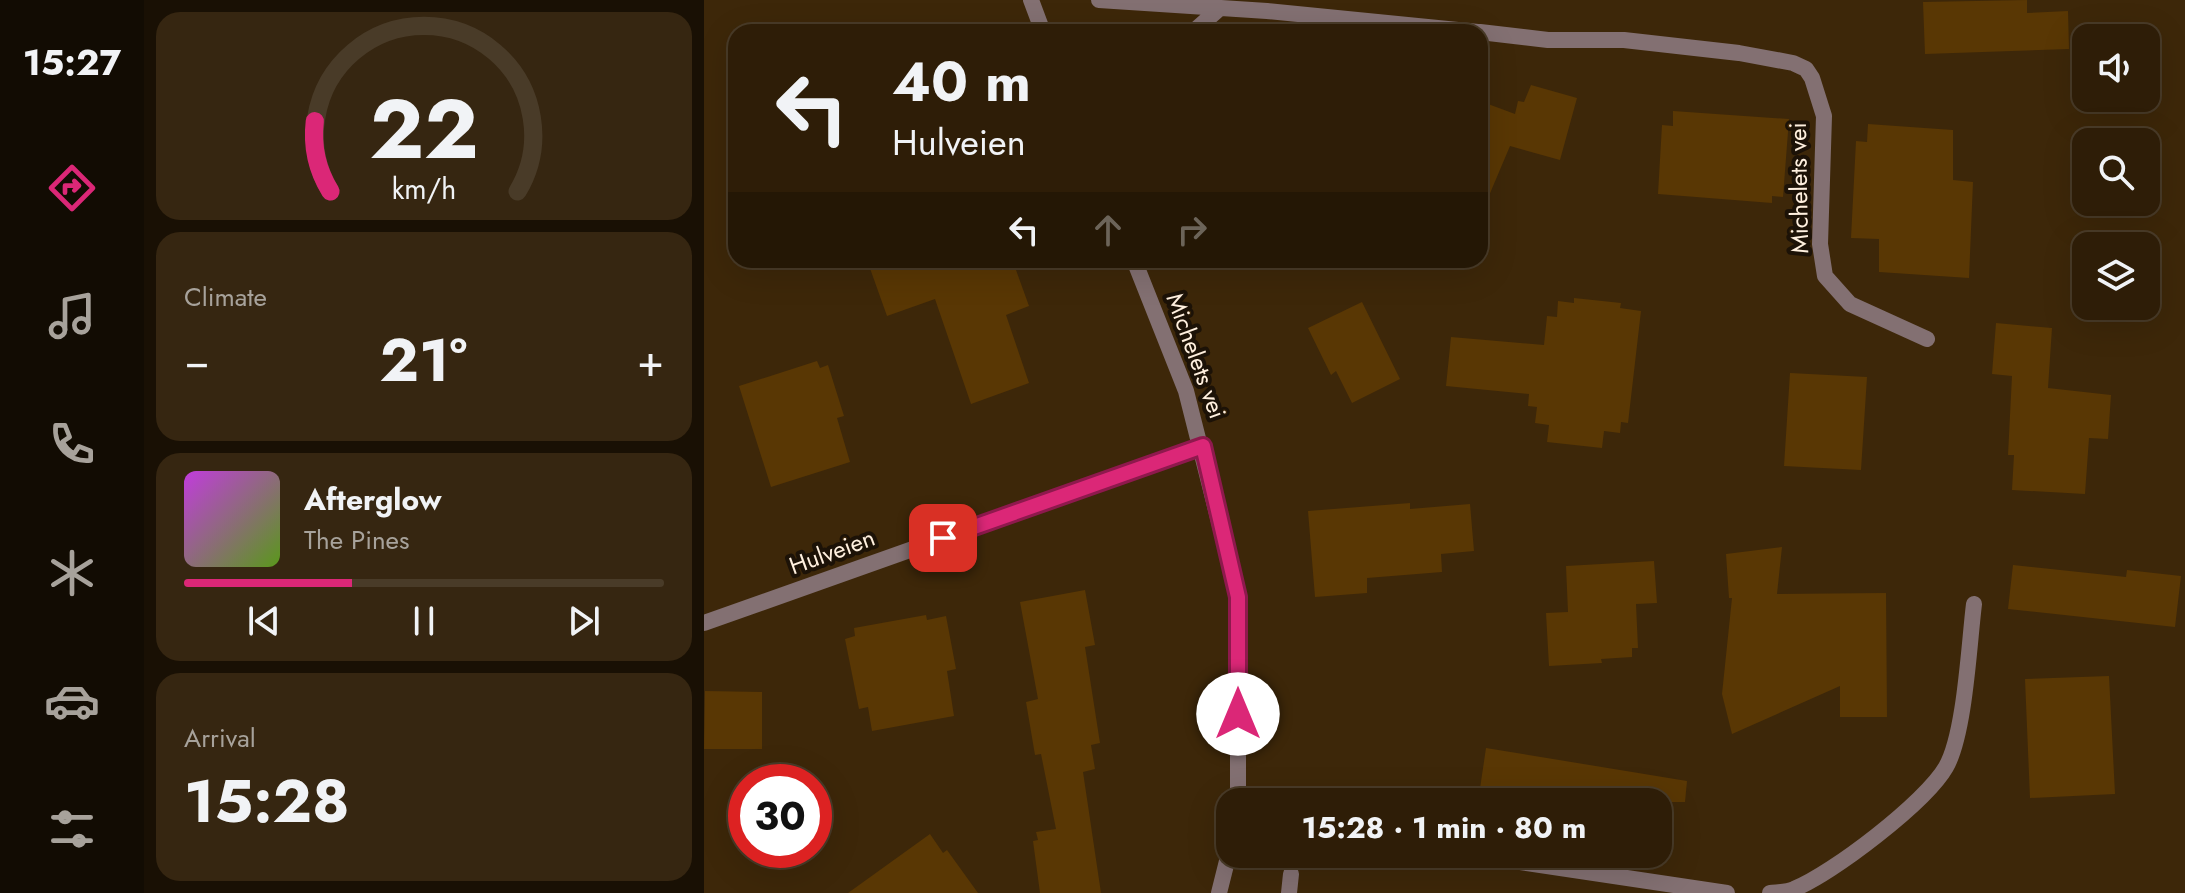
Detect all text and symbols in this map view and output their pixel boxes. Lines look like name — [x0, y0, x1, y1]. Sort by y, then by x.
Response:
map controls — [2072, 24, 2160, 320]
button: sound — [2072, 24, 2160, 112]
text: 15:27 — [23, 36, 121, 88]
text: 40 m — [892, 41, 1031, 122]
icon: left — [760, 56, 864, 160]
text: 22 — [369, 69, 479, 189]
text: Hulveien — [892, 116, 1026, 168]
street label: Michelets vei — [1780, 122, 1817, 254]
button: search — [2072, 128, 2160, 216]
icon: directions — [44, 160, 100, 216]
text: km/h — [392, 168, 456, 210]
icon: left — [1002, 208, 1046, 252]
icon: ahead — [1086, 208, 1130, 252]
icon: right — [1170, 208, 1214, 252]
button: layers — [2072, 232, 2160, 320]
text: Climate — [184, 278, 267, 316]
icon: music — [44, 288, 100, 344]
street label: Michelets vei — [1158, 288, 1235, 424]
text: 21° — [380, 317, 467, 404]
text: − — [184, 329, 210, 393]
text: + — [637, 329, 664, 393]
icon: phone — [44, 416, 100, 472]
text: Afterglow — [304, 478, 441, 521]
pin — [909, 504, 977, 572]
icon: arrive — [921, 516, 965, 560]
street label: Hulveien — [784, 520, 880, 583]
text: The Pines — [304, 521, 409, 559]
icon: climate — [44, 545, 100, 601]
icon: previous — [242, 599, 286, 643]
icon: pause — [402, 599, 446, 643]
icon: next — [562, 599, 606, 643]
position arrow — [1196, 672, 1280, 756]
icon: car — [44, 673, 100, 729]
text: Arrival — [184, 719, 256, 757]
text: 15:28 — [184, 758, 350, 845]
speed limit sign: 30 — [728, 764, 832, 868]
icon: filters — [44, 801, 100, 857]
text: 15:28 · 1 min · 80 m — [1302, 806, 1586, 849]

